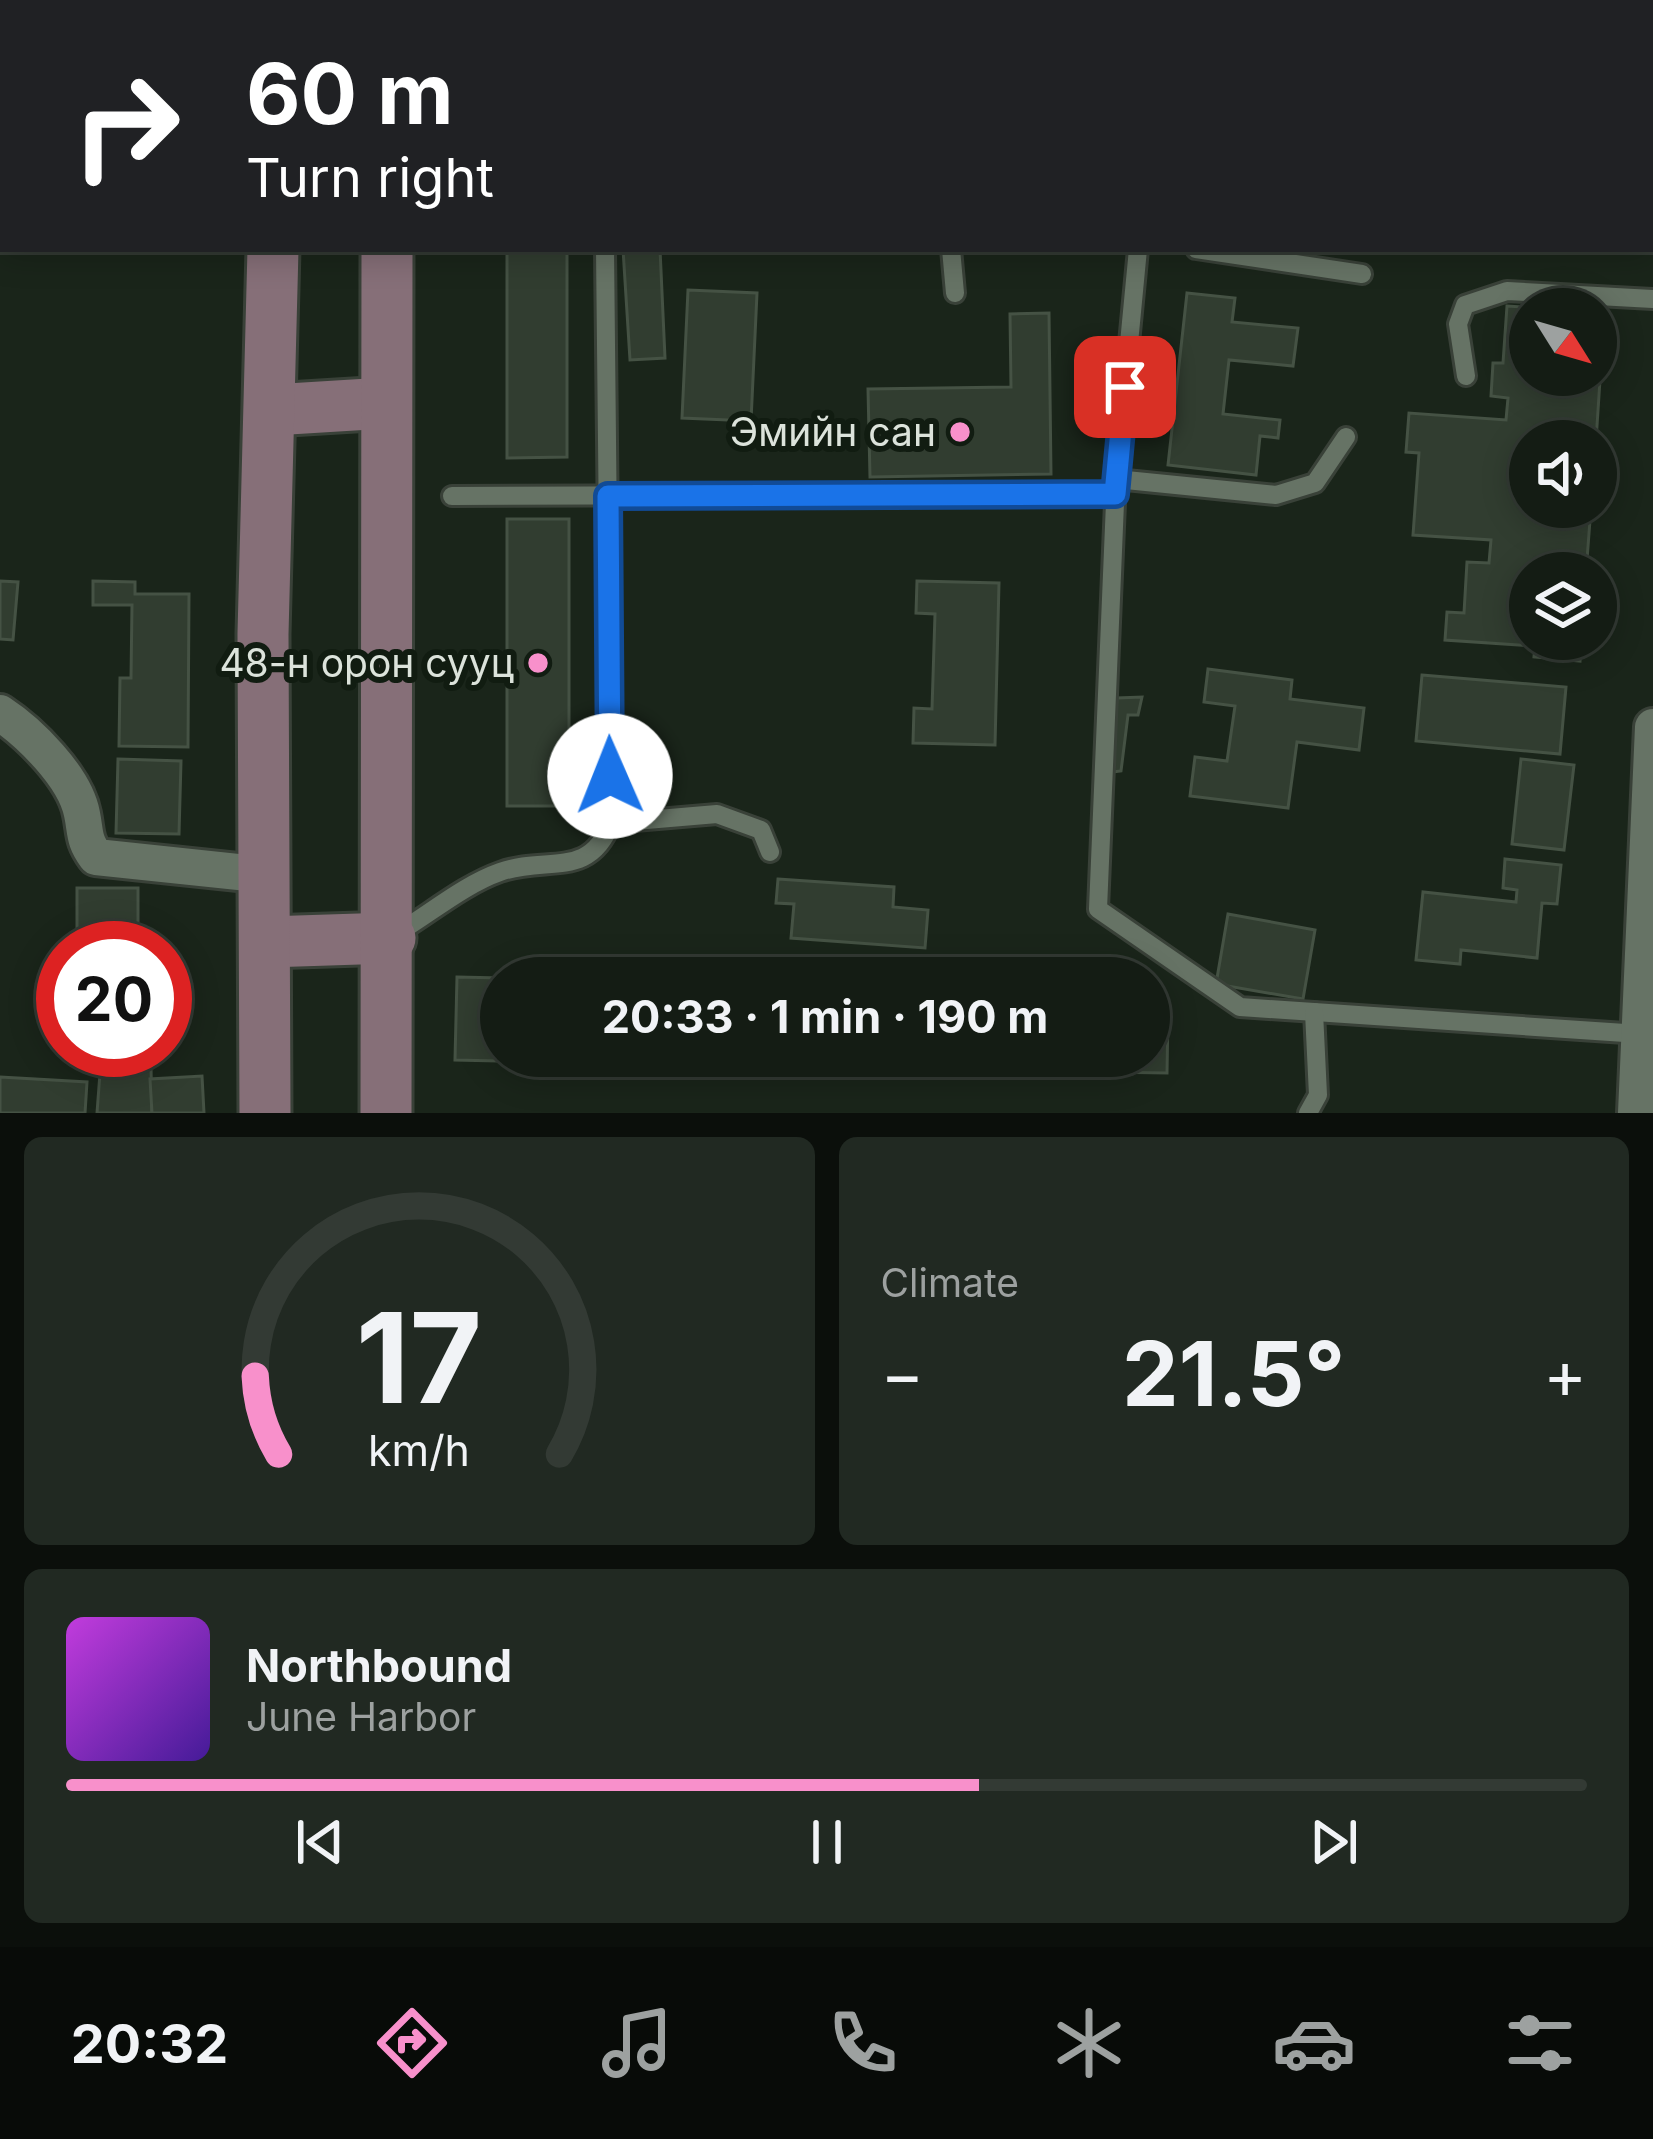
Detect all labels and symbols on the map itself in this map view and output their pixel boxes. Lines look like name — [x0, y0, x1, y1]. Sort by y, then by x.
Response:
north arrow — [1509, 288, 1617, 396]
pin — [1074, 336, 1176, 438]
place label: Эмийн сан — [730, 408, 936, 455]
marker: Эмийн сан — [947, 419, 973, 445]
place label: 48-н орон сууц — [219, 639, 514, 686]
marker: 48-н орон сууц — [525, 650, 551, 676]
position arrow — [547, 713, 673, 839]
speed limit sign: 20 — [36, 921, 192, 1077]

